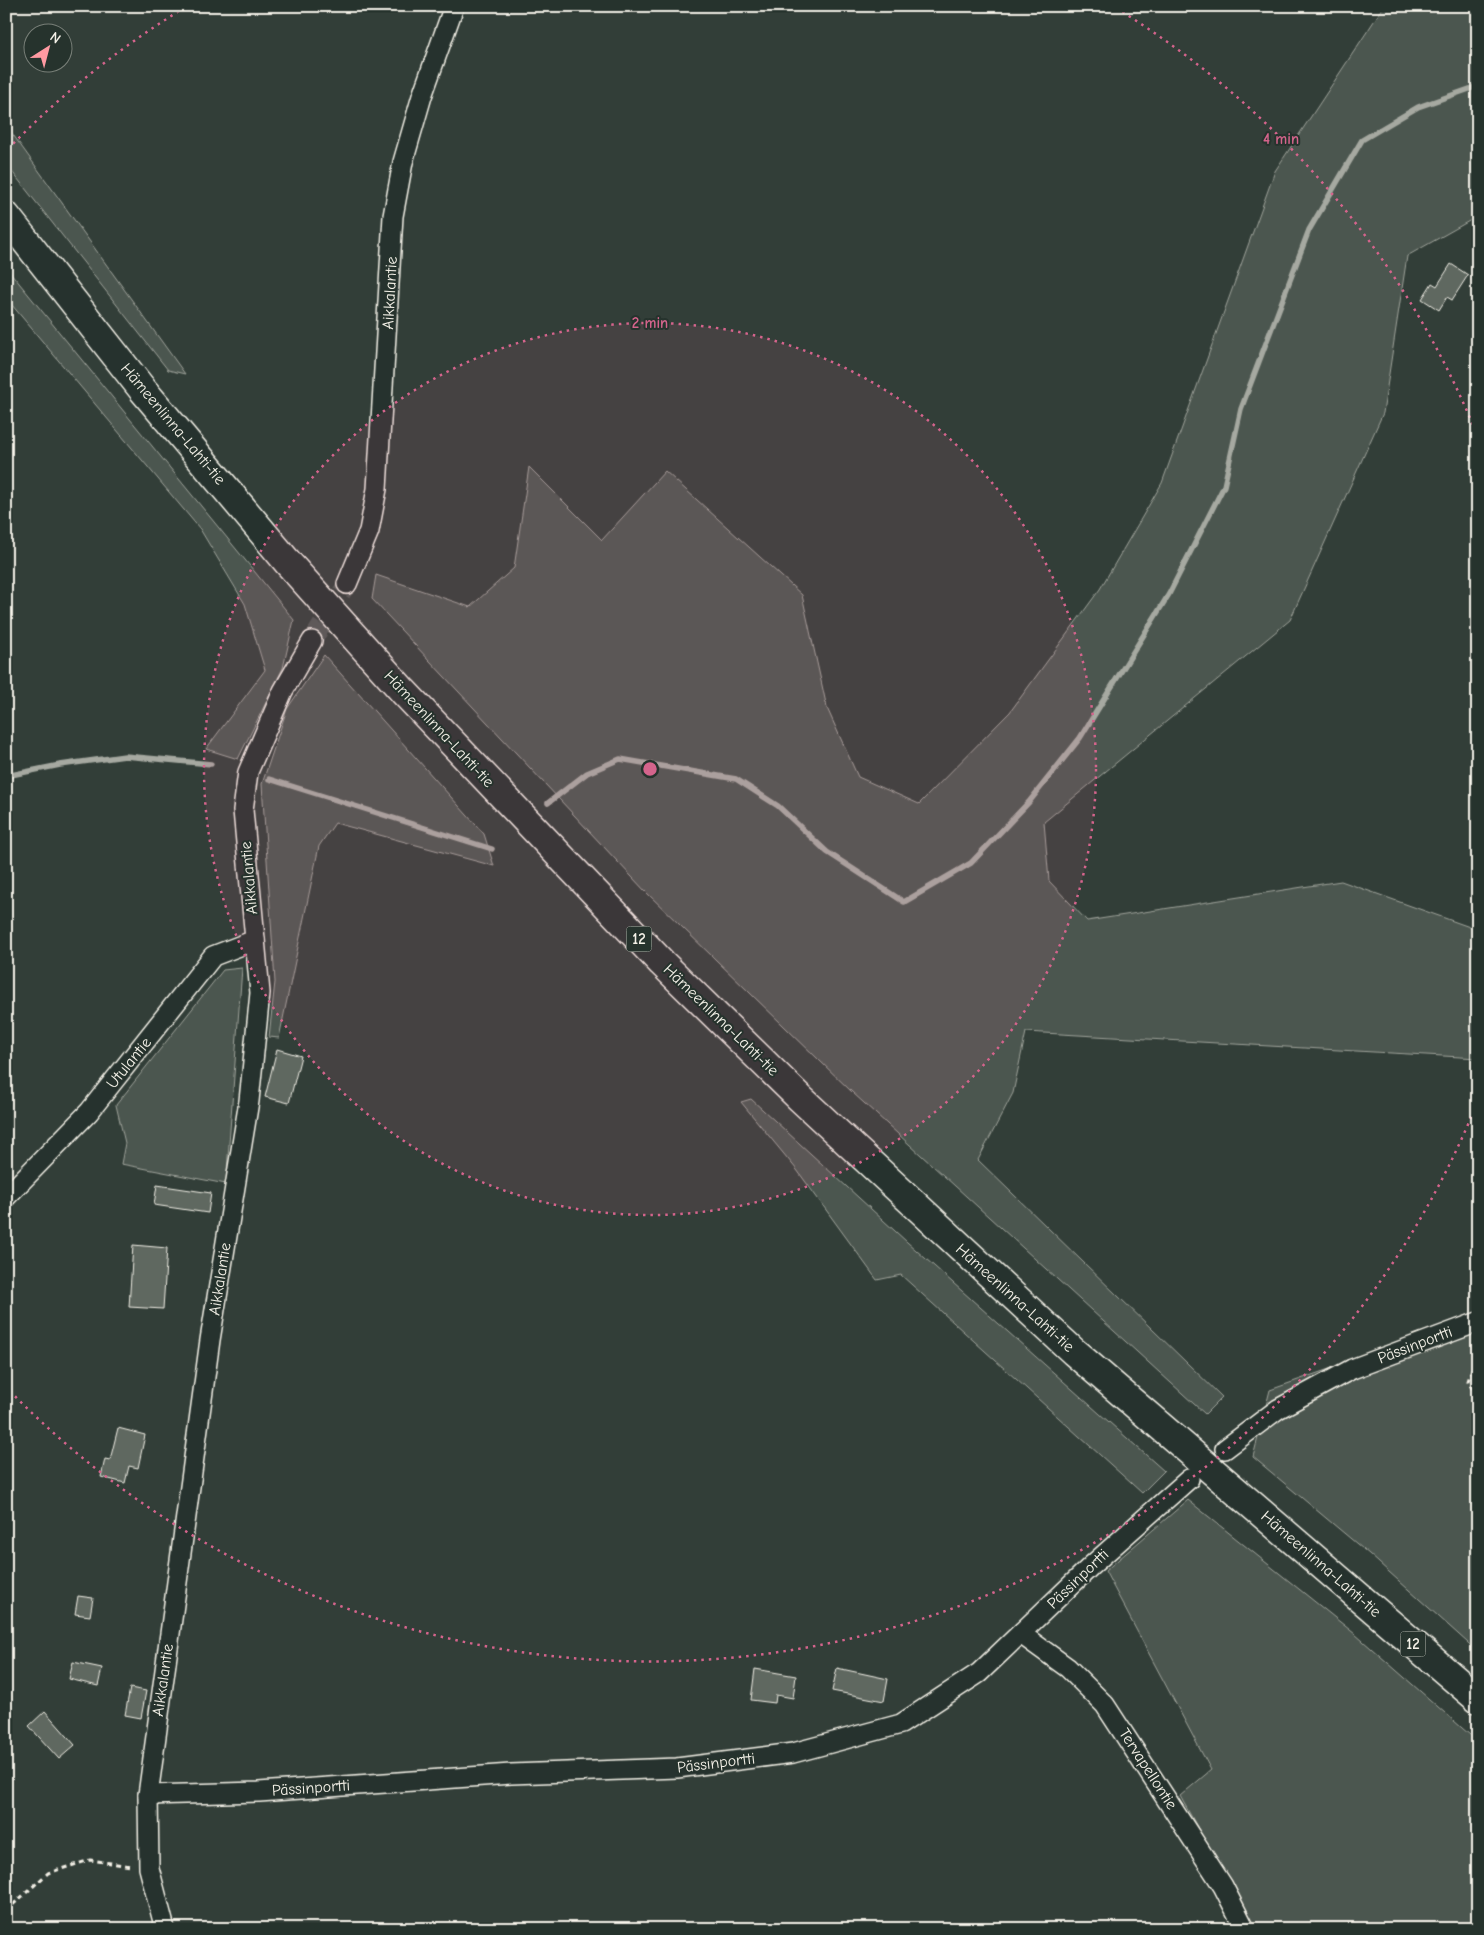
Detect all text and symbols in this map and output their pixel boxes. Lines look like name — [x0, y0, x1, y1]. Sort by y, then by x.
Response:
north arrow — [22, 22, 72, 72]
text: N — [47, 28, 64, 47]
text: 4 min — [1263, 130, 1299, 148]
street label: Aikkalantie — [379, 256, 401, 330]
text: 2 min — [632, 314, 668, 332]
street label: Hämeenlinna-Lahti-tie — [117, 360, 229, 488]
street label: Hämeenlinna-Lahti-tie — [380, 667, 498, 791]
centre of rings — [641, 760, 659, 778]
street label: Aikkalantie — [237, 841, 261, 915]
road number: 12 — [626, 926, 652, 952]
street label: Hämeenlinna-Lahti-tie — [660, 960, 782, 1080]
street label: Utulantie — [103, 1034, 155, 1092]
street label: Hämeenlinna-Lahti-tie — [952, 1240, 1078, 1356]
street label: Aikkalantie — [205, 1241, 235, 1317]
street label: Pässinportti — [1375, 1323, 1455, 1367]
street label: Hämeenlinna-Lahti-tie — [1257, 1507, 1385, 1621]
street label: Pässinportti — [1044, 1545, 1112, 1613]
road number: 12 — [1400, 1632, 1426, 1656]
street label: Aikkalantie — [149, 1643, 177, 1717]
street label: Tervapellontie — [1115, 1725, 1181, 1813]
street label: Pässinportti — [676, 1749, 756, 1777]
street label: Pässinportti — [271, 1776, 351, 1800]

